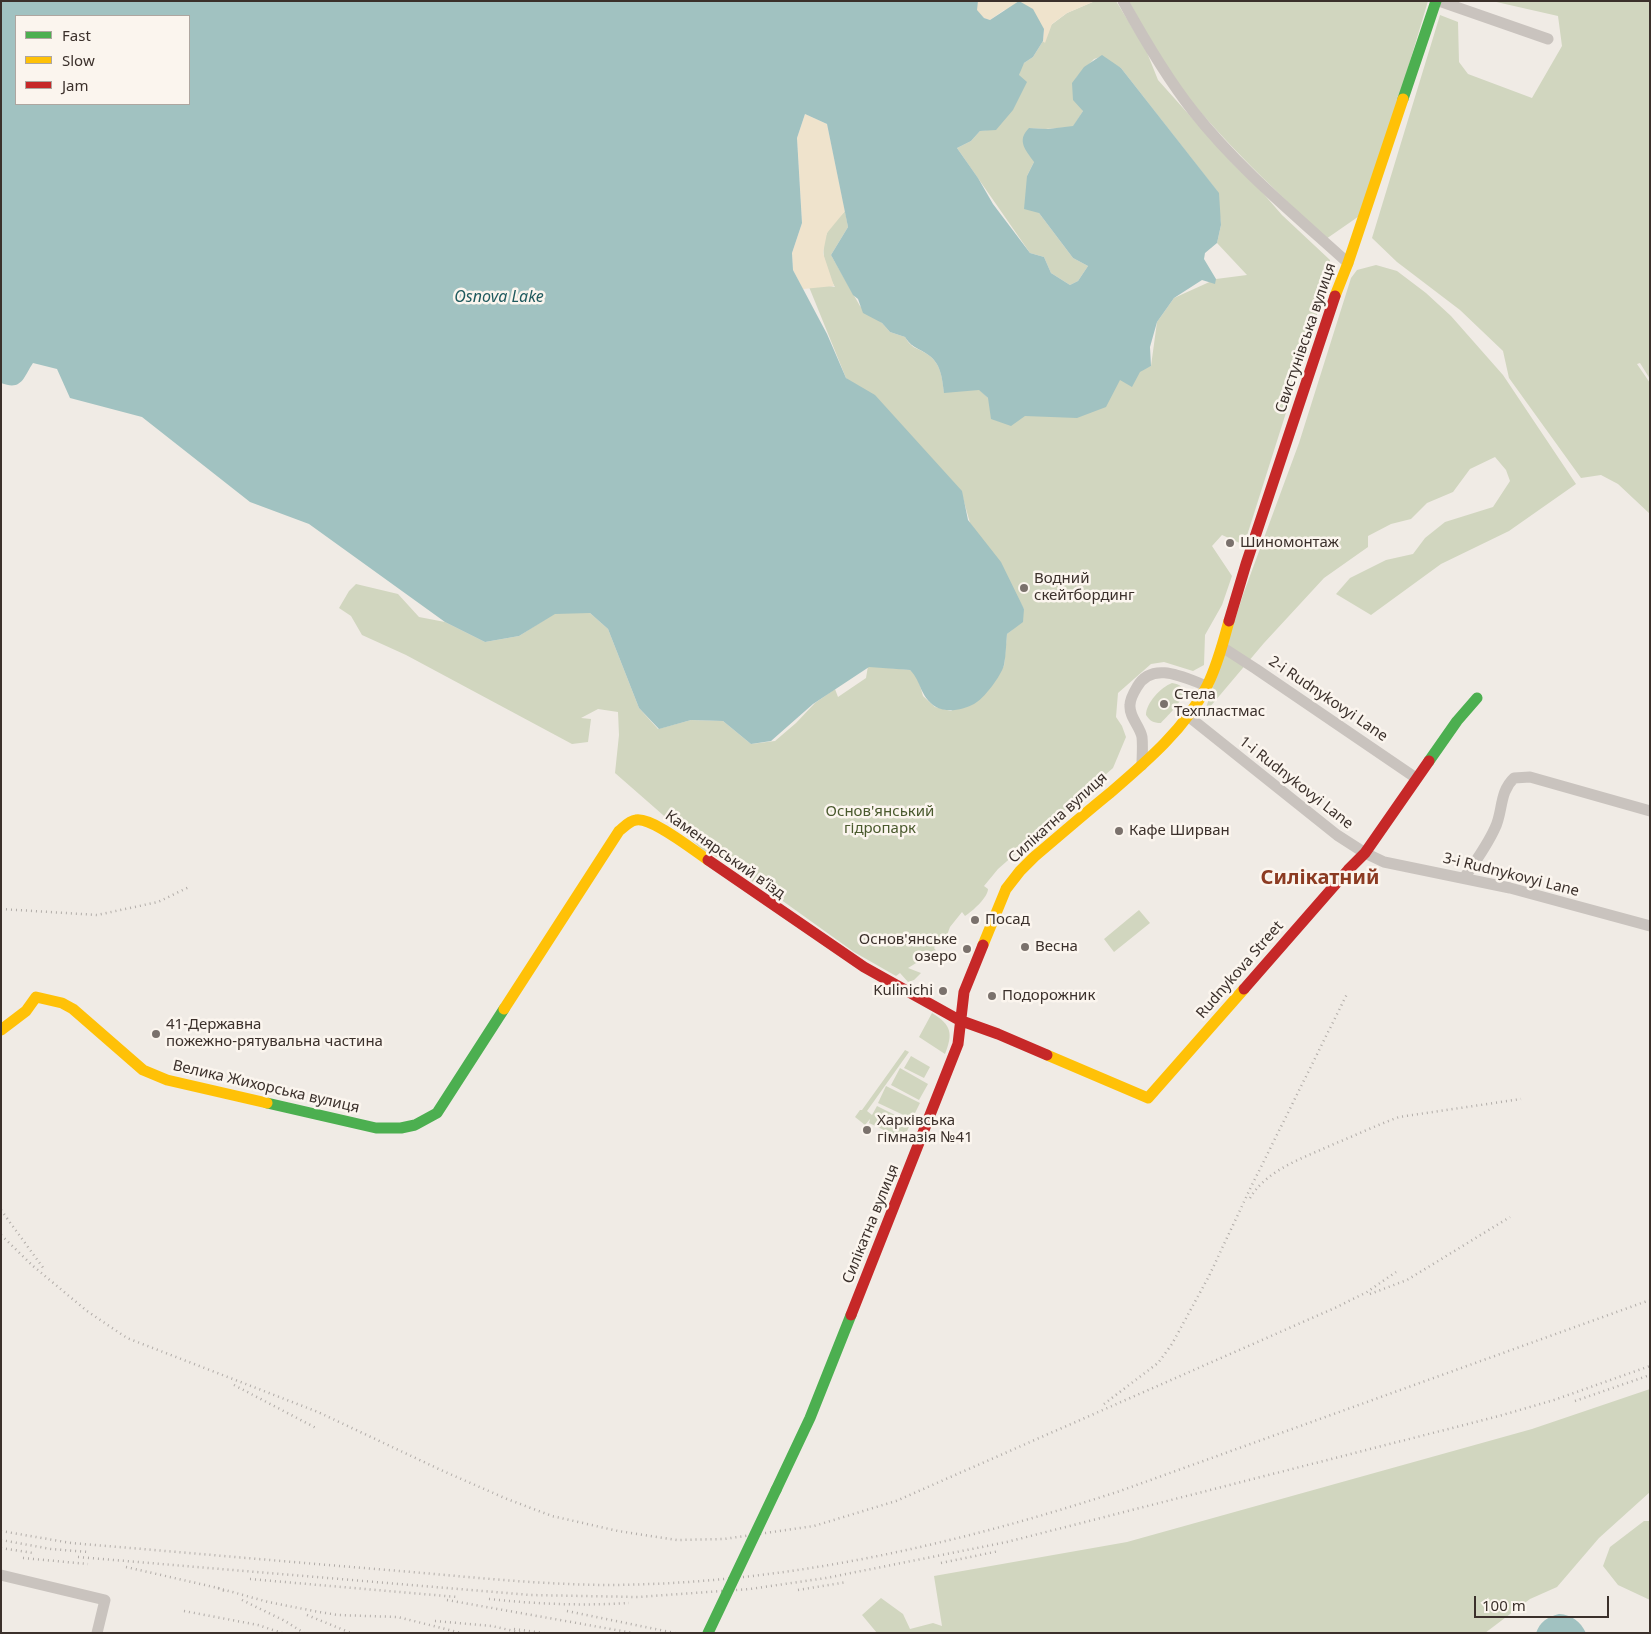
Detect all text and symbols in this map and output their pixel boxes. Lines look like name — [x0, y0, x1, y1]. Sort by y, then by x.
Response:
legend — [15, 15, 190, 105]
text: Fast — [62, 25, 91, 45]
text: Slow — [62, 50, 95, 70]
text: Jam — [62, 75, 89, 95]
street label: Свистунівська вулиця — [1272, 261, 1340, 415]
water label: Osnova Lake — [454, 287, 544, 307]
place label: Шиномонтаж — [1240, 534, 1339, 552]
marker: Шиномонтаж — [1224, 537, 1236, 549]
place label: Водний скейтбординг — [1034, 570, 1135, 605]
marker: Водний скейтбординг — [1018, 582, 1030, 594]
street label: 2-i Rudnykovyi Lane — [1265, 652, 1391, 746]
place label: Стела Техпластмас — [1174, 686, 1265, 721]
marker: Стела Техпластмас — [1158, 698, 1170, 710]
street label: 1-i Rudnykovyi Lane — [1235, 733, 1357, 833]
street label: Силікатна вулиця — [1005, 769, 1111, 867]
park label: Основ'янський гідропарк — [826, 803, 934, 838]
street label: Каменярський в’їзд — [662, 807, 788, 903]
place label: Кафе Ширван — [1129, 822, 1230, 840]
marker: Кафе Ширван — [1113, 825, 1125, 837]
street label: 3-i Rudnykovyi Lane — [1441, 849, 1581, 901]
district label: Силікатний — [1261, 866, 1379, 890]
place label: Посад — [985, 911, 1030, 929]
marker: Посад — [969, 914, 981, 926]
street label: Rudnykova Street — [1193, 918, 1287, 1022]
place label: Основ'янське озеро — [859, 931, 957, 966]
place label: Весна — [1035, 938, 1078, 956]
marker: Весна — [1019, 941, 1031, 953]
marker: Основ'янське озеро — [961, 943, 973, 955]
place label: Kulinichi — [873, 982, 933, 1000]
marker: Kulinichi — [937, 985, 949, 997]
place label: Подорожник — [1002, 987, 1095, 1005]
marker: Подорожник — [986, 990, 998, 1002]
place label: 41-Державна пожежно-рятувальна частина — [166, 1016, 383, 1051]
marker: 41-Державна пожежно-рятувальна частина — [150, 1028, 162, 1040]
street label: Велика Жихорська вулиця — [171, 1057, 361, 1117]
place label: Харківська гімназія №41 — [877, 1112, 973, 1147]
marker: Харківська гімназія №41 — [861, 1124, 873, 1136]
street label: Силікатна вулиця — [839, 1162, 903, 1286]
scale bar — [1476, 1586, 1611, 1618]
text: 100 m — [1482, 1595, 1526, 1615]

